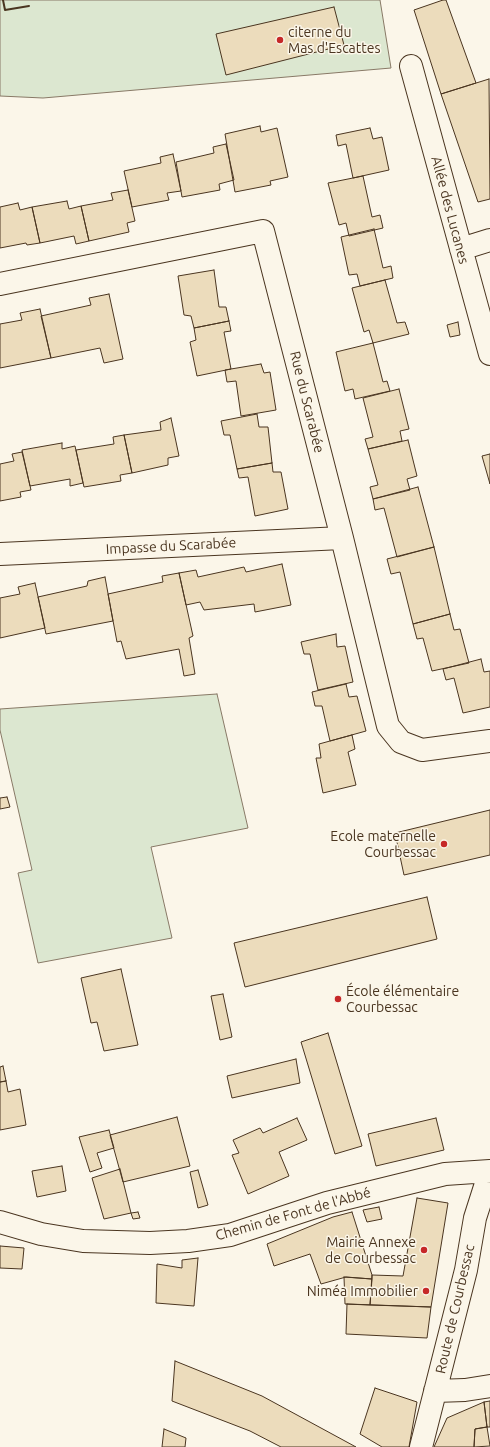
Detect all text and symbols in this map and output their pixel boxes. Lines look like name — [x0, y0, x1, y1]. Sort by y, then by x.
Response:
place label: citerne du Mas d'Escattes — [288, 24, 381, 56]
marker: citerne du Mas d'Escattes — [275, 35, 285, 45]
street label: Allée des Lucanes — [428, 154, 472, 266]
street label: Rue du Scarabée — [286, 349, 328, 455]
street label: Impasse du Scarabée — [105, 534, 237, 558]
place label: Ecole maternelle Courbessac — [330, 828, 436, 860]
marker: Ecole maternelle Courbessac — [439, 839, 449, 849]
place label: École élémentaire Courbessac — [346, 983, 459, 1016]
marker: École élémentaire Courbessac — [333, 994, 343, 1004]
street label: Chemin de Font de l'Abbé — [213, 1184, 373, 1244]
place label: Mairie Annexe de Courbessac — [325, 1234, 416, 1266]
street label: Route de Courbessac — [432, 1243, 478, 1375]
marker: Mairie Annexe de Courbessac — [419, 1245, 429, 1255]
place label: Niméa Immobilier — [307, 1283, 418, 1299]
marker: Niméa Immobilier — [421, 1286, 431, 1296]

